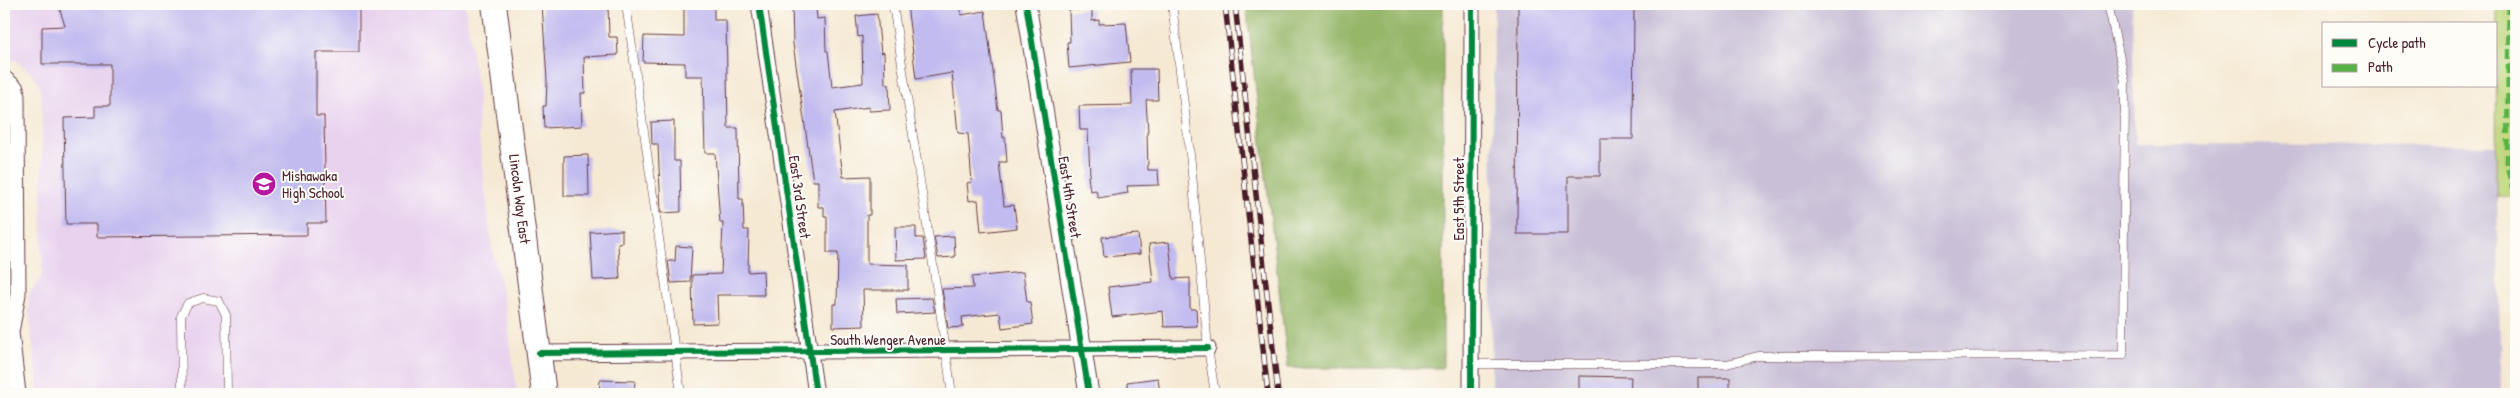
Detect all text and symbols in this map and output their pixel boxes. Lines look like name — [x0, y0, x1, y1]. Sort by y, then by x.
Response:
legend — [2322, 22, 2498, 88]
text: Cycle path — [2368, 32, 2426, 53]
text: Path — [2368, 56, 2393, 77]
street label: Lincoln Way East — [504, 153, 536, 246]
street label: East 3rd Street — [784, 154, 816, 241]
street label: East 4th Street — [1053, 155, 1087, 240]
street label: East 5th Street — [1448, 157, 1469, 241]
place label: Mishawaka High School — [282, 165, 344, 203]
school or university icon: Mishawaka High School — [251, 171, 277, 197]
street label: South Wenger Avenue — [830, 329, 946, 350]

